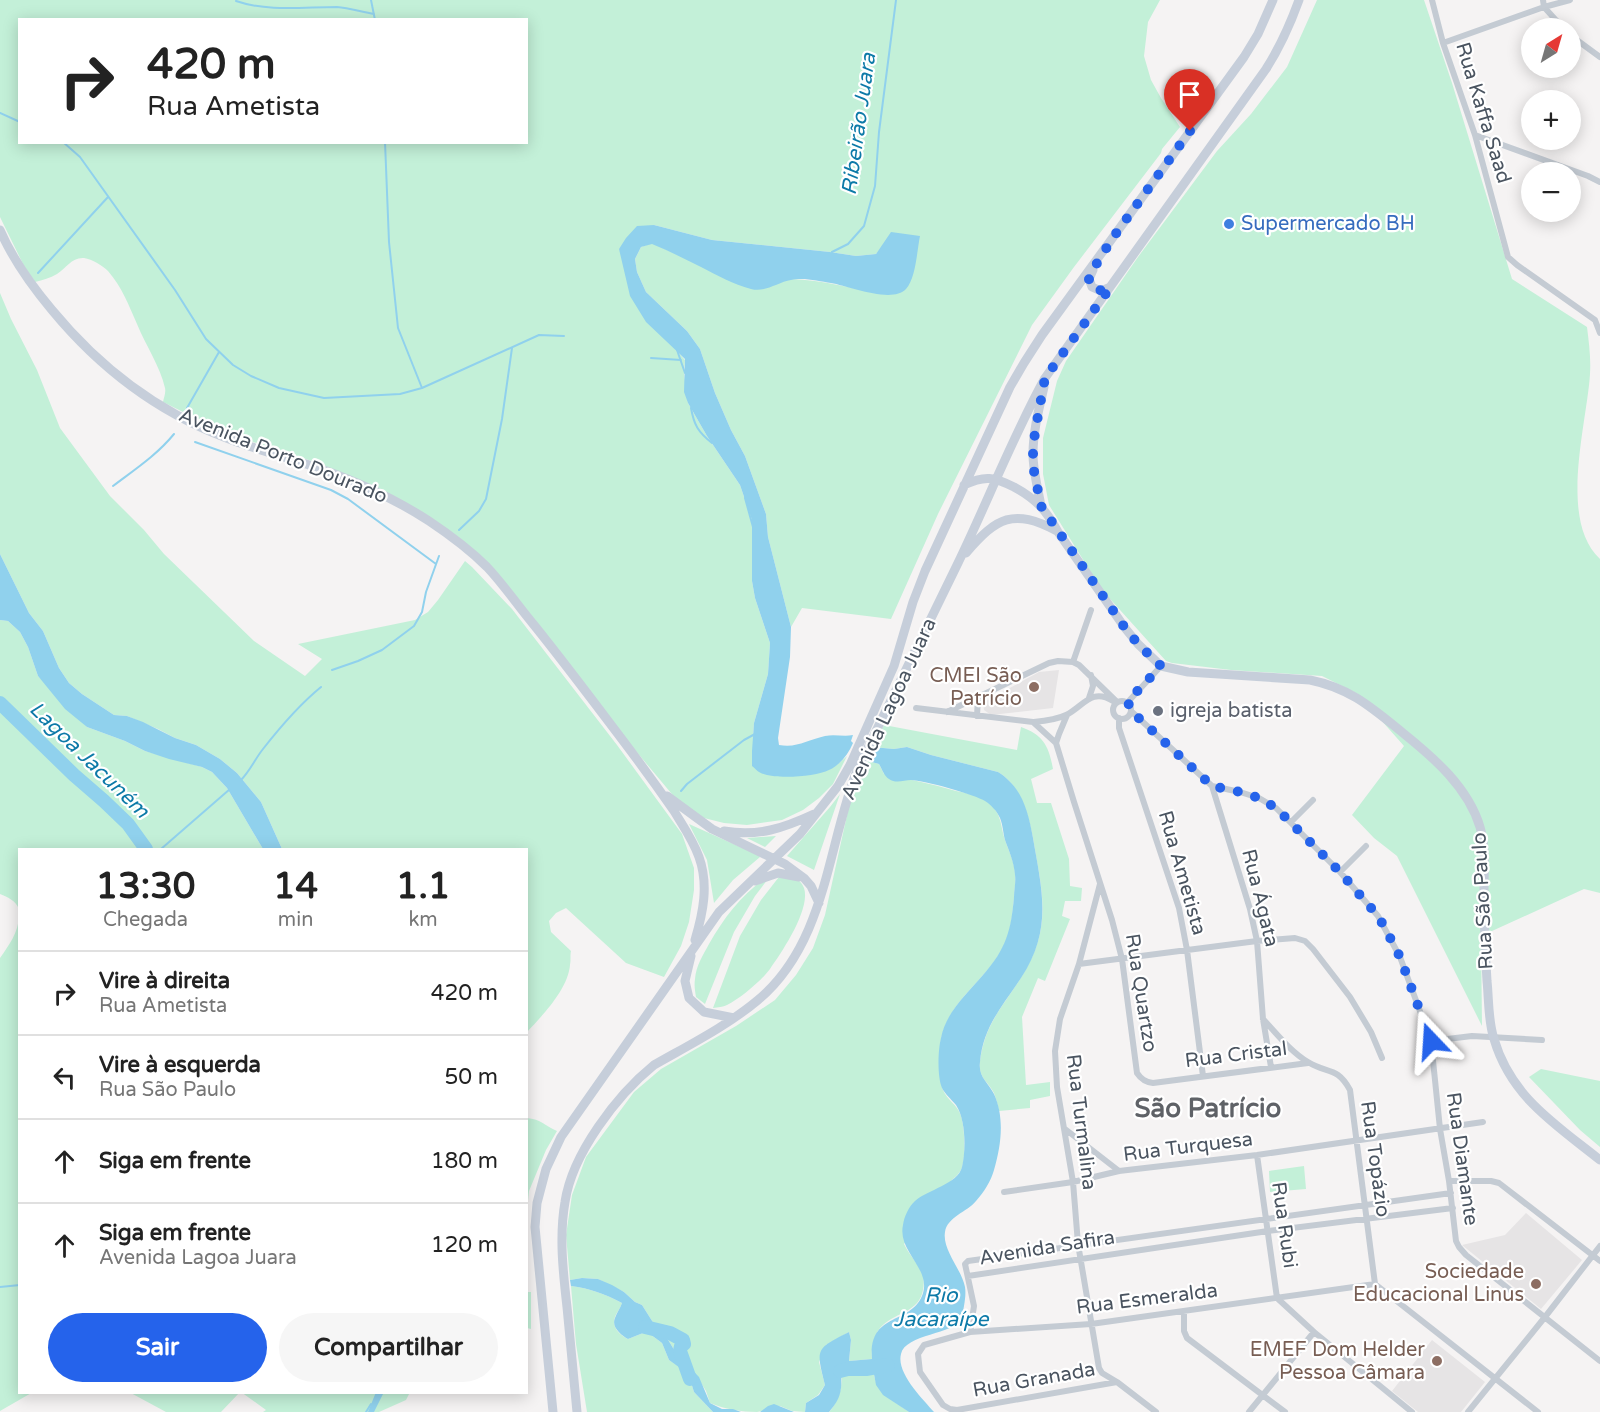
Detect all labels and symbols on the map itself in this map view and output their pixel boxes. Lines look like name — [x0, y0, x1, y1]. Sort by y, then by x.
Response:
north arrow — [1521, 18, 1581, 78]
street label: Rua Kaffa Saad — [1450, 40, 1516, 186]
water label: Ribeirão Juara — [837, 50, 881, 196]
pin — [1164, 69, 1215, 131]
place label: Supermercado BH — [1241, 212, 1415, 236]
marker: Supermercado BH — [1222, 217, 1236, 231]
street label: Avenida Porto Dourado — [175, 403, 391, 509]
street label: Avenida Lagoa Juara — [836, 614, 942, 804]
place label: CMEI São Patrício — [929, 664, 1022, 711]
marker: CMEI São Patrício — [1027, 680, 1041, 694]
water label: Lagoa Jacuném — [24, 697, 155, 824]
place label: igreja batista — [1170, 699, 1292, 723]
marker: igreja batista — [1151, 704, 1165, 718]
street label: Rua Ametista — [1153, 808, 1211, 938]
street label: Rua São Paulo — [1467, 832, 1499, 970]
street label: Rua Ágata — [1236, 846, 1285, 949]
street label: Rua Quartzo — [1120, 932, 1162, 1054]
position arrow — [1399, 1009, 1463, 1073]
street label: Rua Cristal — [1184, 1037, 1288, 1073]
street label: Rua Turmalina — [1061, 1053, 1101, 1191]
street label: Rua Diamante — [1441, 1091, 1483, 1227]
district label: São Patrício — [1135, 1093, 1282, 1124]
street label: Rua Topázio — [1355, 1099, 1395, 1219]
street label: Rua Turquesa — [1122, 1127, 1254, 1167]
street label: Rua Rubi — [1266, 1180, 1302, 1270]
street label: Avenida Safira — [977, 1225, 1117, 1271]
place label: Sociedade Educacional Linus — [1353, 1260, 1524, 1307]
marker: Sociedade Educacional Linus — [1529, 1277, 1543, 1291]
street label: Rua Esmeralda — [1075, 1278, 1219, 1320]
water label: Rio Jacaraípe — [894, 1283, 990, 1332]
place label: EMEF Dom Helder Pessoa Câmara — [1250, 1338, 1425, 1385]
marker: EMEF Dom Helder Pessoa Câmara — [1430, 1354, 1444, 1368]
street label: Rua Granada — [971, 1357, 1097, 1403]

